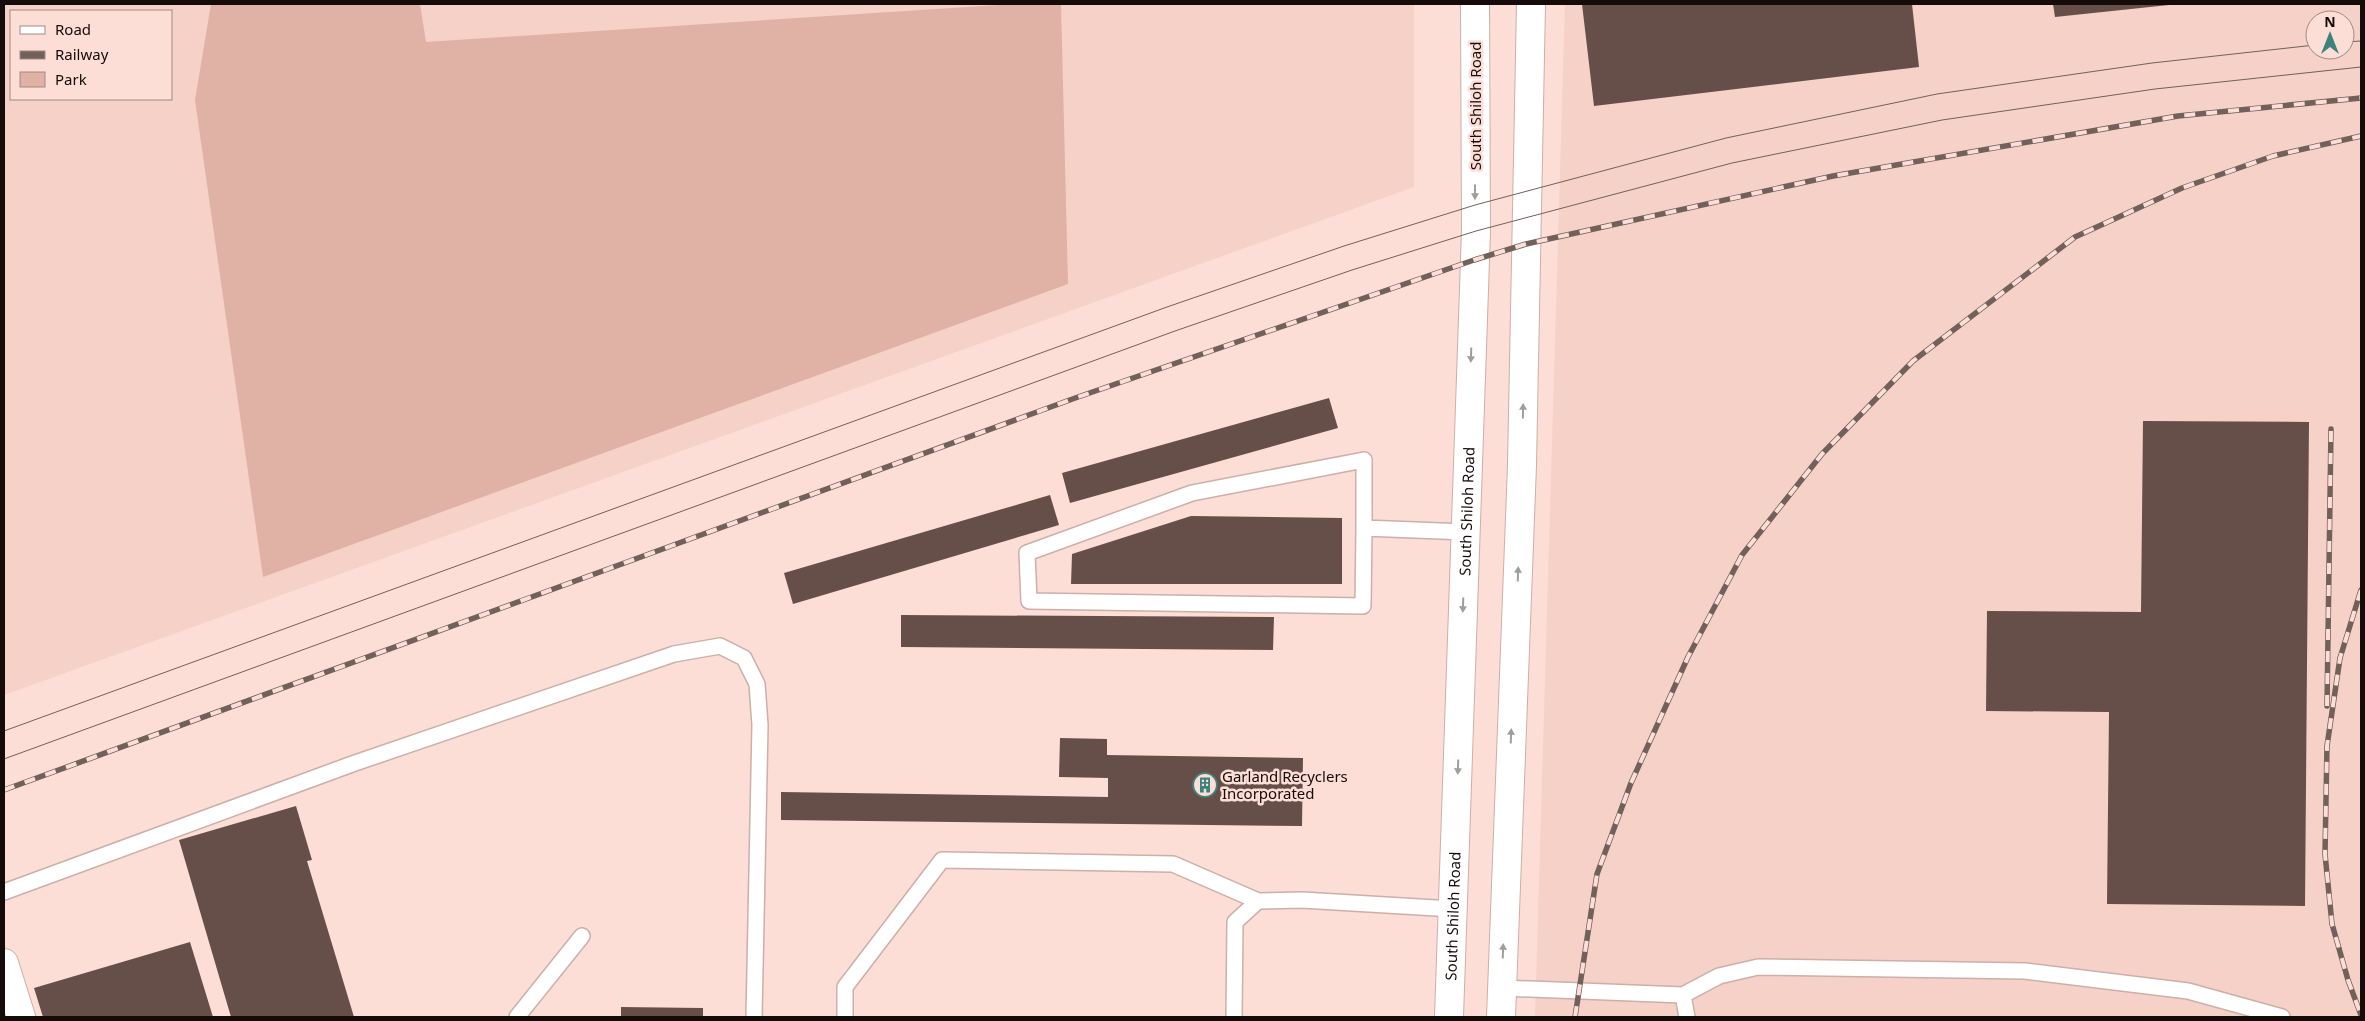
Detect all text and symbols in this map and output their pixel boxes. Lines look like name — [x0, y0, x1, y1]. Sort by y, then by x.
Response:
legend — [10, 10, 172, 100]
north arrow — [2305, 10, 2355, 60]
text: N — [2324, 12, 2336, 31]
text: Road — [55, 19, 91, 39]
street label: South Shiloh Road — [1465, 42, 1485, 170]
text: Railway — [55, 44, 109, 64]
text: Park — [55, 69, 87, 89]
one-way arrow — [1471, 185, 1479, 201]
one-way arrow — [1467, 347, 1475, 363]
one-way arrow — [1519, 403, 1527, 419]
street label: South Shiloh Road — [1454, 447, 1479, 576]
one-way arrow — [1514, 566, 1522, 582]
one-way arrow — [1459, 597, 1467, 613]
one-way arrow — [1508, 728, 1516, 744]
one-way arrow — [1453, 759, 1461, 775]
place label: Garland Recyclers Incorporated — [1222, 766, 1348, 803]
building icon: Garland Recyclers Incorporated — [1192, 772, 1218, 798]
street label: South Shiloh Road — [1440, 851, 1465, 981]
one-way arrow — [1500, 943, 1508, 959]

